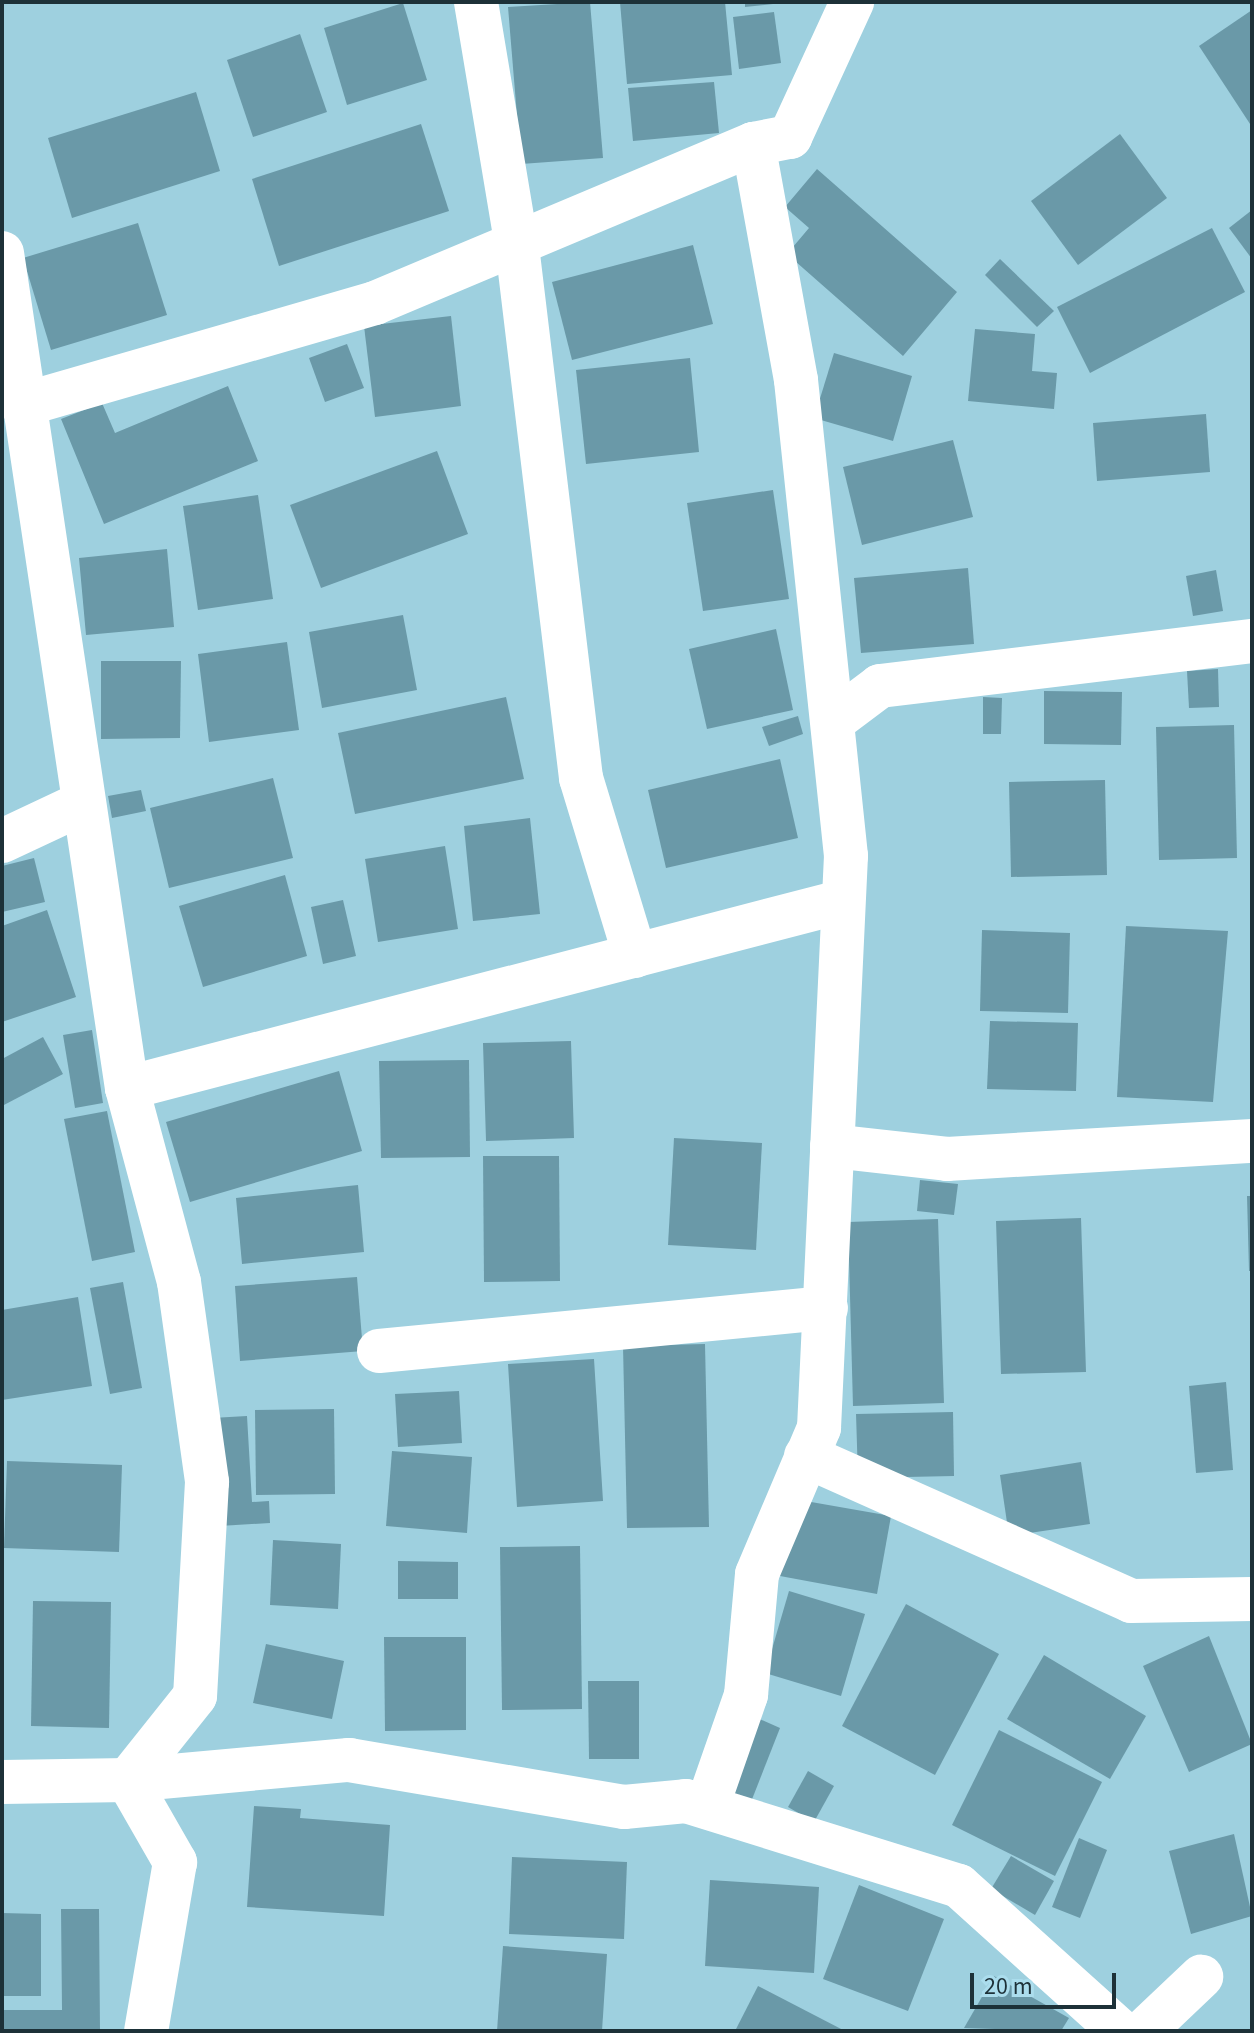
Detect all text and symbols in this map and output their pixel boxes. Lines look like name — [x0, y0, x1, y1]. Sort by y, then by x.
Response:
scale bar — [974, 1957, 1120, 2007]
text: 20 m — [984, 1969, 1033, 2004]

